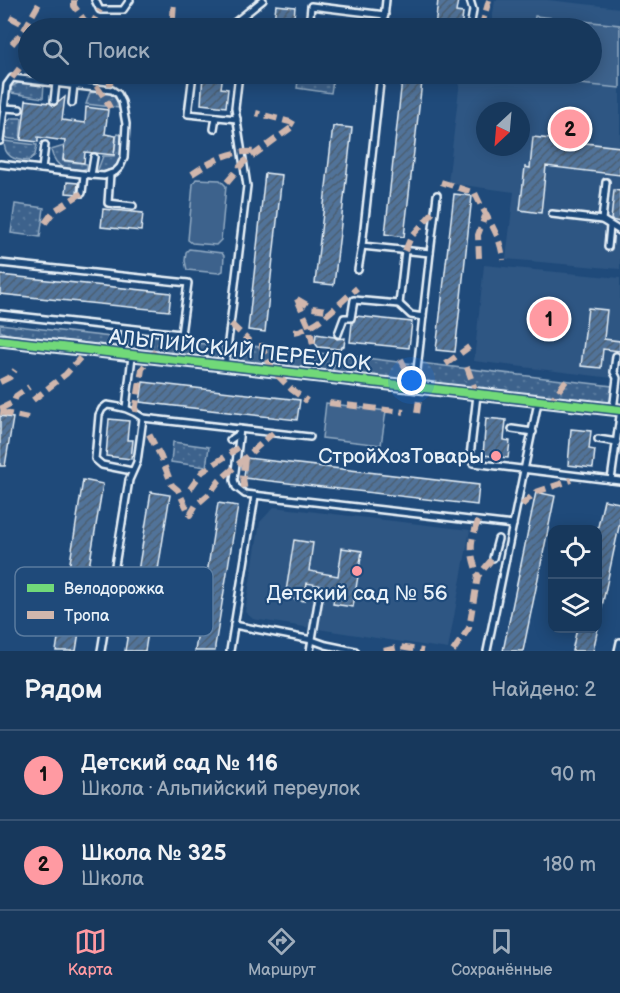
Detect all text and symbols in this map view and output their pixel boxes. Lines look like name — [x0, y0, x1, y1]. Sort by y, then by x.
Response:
search box — [18, 18, 602, 84]
icon: search — [39, 35, 72, 68]
text: Поиск — [87, 38, 150, 65]
north arrow — [476, 102, 530, 156]
pin: 2 — [550, 106, 590, 152]
pin: 1 — [530, 296, 568, 342]
street label: АЛЬПИЙСКИЙ ПЕРЕУЛОК — [107, 324, 373, 377]
your location — [397, 366, 426, 395]
place label: СтройХозТовары — [318, 444, 484, 469]
marker: СтройХозТовары — [489, 449, 503, 463]
map controls — [548, 525, 602, 633]
button: locate — [548, 525, 602, 579]
marker: Детский сад № 56 — [350, 564, 364, 578]
legend — [15, 567, 213, 636]
button: layers — [548, 579, 602, 633]
text: Велодорожка — [64, 580, 165, 599]
place label: Детский сад № 56 — [267, 581, 448, 606]
text: Тропа — [64, 607, 110, 626]
text: Рядом — [24, 675, 102, 706]
text: Найдено: 2 — [492, 678, 596, 702]
text: Детский сад № 116 — [81, 750, 278, 777]
text: 1 — [39, 763, 48, 787]
text: 90 m — [551, 763, 596, 787]
text: Школа · Альпийский переулок — [81, 777, 360, 801]
text: Школа № 325 — [81, 840, 226, 867]
text: 2 — [38, 853, 49, 877]
text: 180 m — [543, 853, 596, 877]
text: Школа — [81, 867, 144, 891]
tab: Карта — [68, 925, 113, 980]
tab: Маршрут — [248, 925, 316, 980]
tab: Сохранённые — [451, 925, 552, 980]

